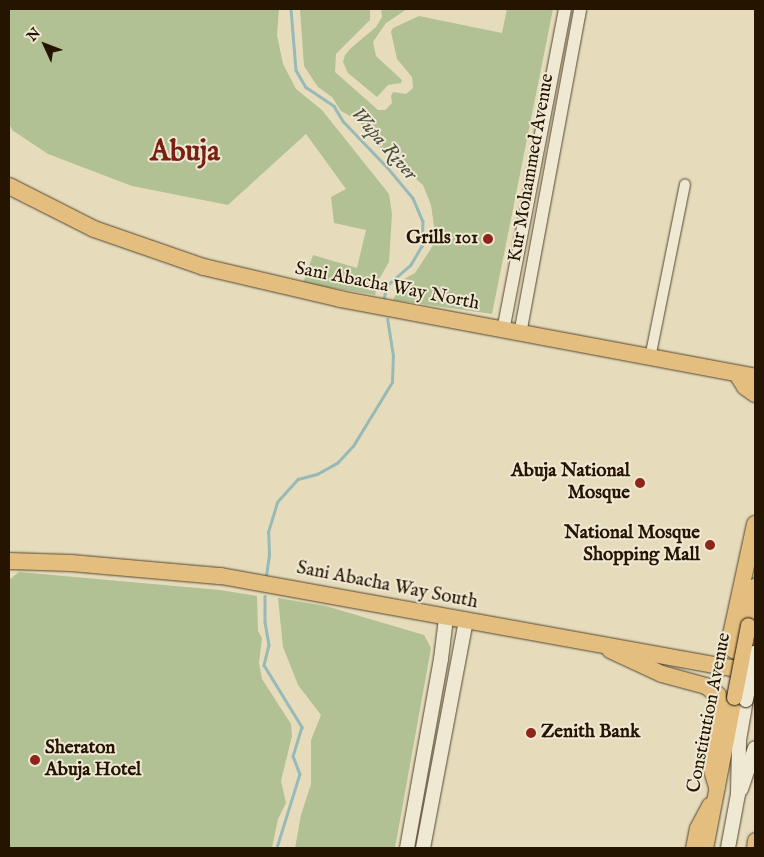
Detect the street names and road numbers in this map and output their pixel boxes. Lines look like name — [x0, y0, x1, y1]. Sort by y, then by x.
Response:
street label: Kur Mohammed Avenue — [504, 72, 560, 264]
street label: Sani Abacha Way North — [293, 258, 481, 316]
street label: Sani Abacha Way South — [295, 557, 479, 615]
street label: Constitution Avenue — [683, 631, 737, 795]

